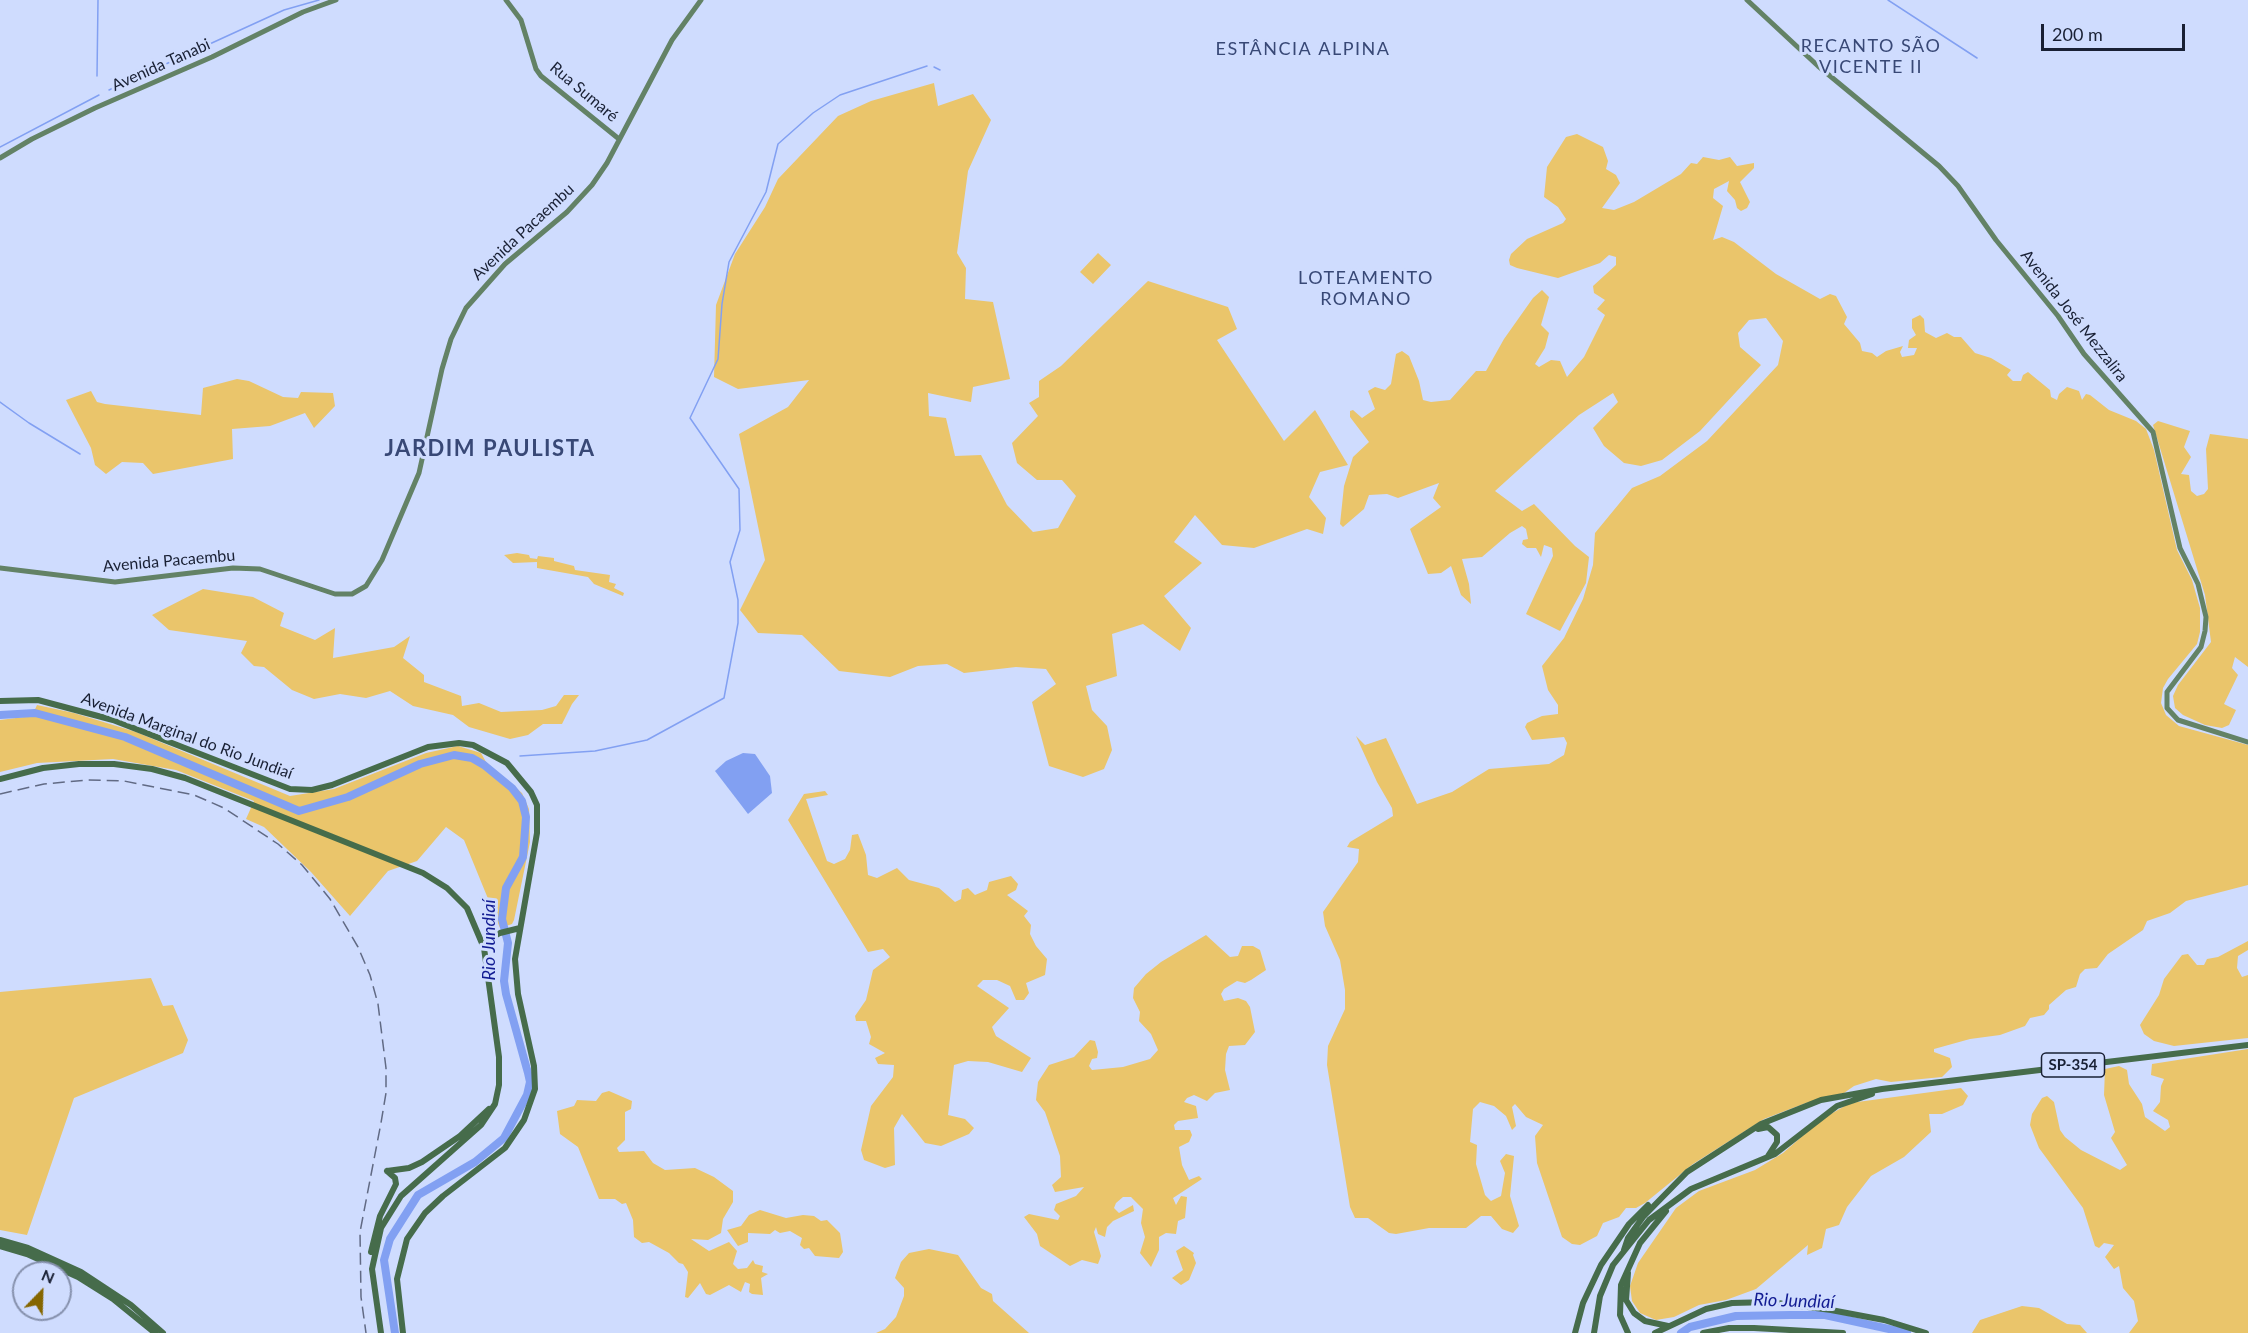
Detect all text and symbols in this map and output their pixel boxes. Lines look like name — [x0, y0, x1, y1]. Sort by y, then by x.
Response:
scale bar — [2044, 12, 2188, 50]
text: 200 m — [2052, 23, 2103, 45]
street label: Avenida Tanabi — [109, 35, 213, 95]
district label: RECANTO SÃO VICENTE II — [1801, 35, 1941, 78]
district label: ESTÂNCIA ALPINA — [1215, 38, 1391, 60]
street label: Rua Sumaré — [546, 58, 622, 126]
street label: Avenida Pacaembu — [468, 180, 578, 284]
street label: Avenida José Mezzalira — [2017, 246, 2131, 386]
district label: LOTEAMENTO ROMANO — [1298, 267, 1434, 310]
district label: JARDIM PAULISTA — [384, 436, 596, 462]
street label: Avenida Pacaembu — [102, 546, 236, 576]
street label: Avenida Marginal do Rio Jundiaí — [79, 689, 295, 783]
water label: Rio Jundiaí — [478, 899, 500, 981]
road number: SP-354 — [2042, 1053, 2104, 1077]
north arrow — [12, 1261, 72, 1321]
text: N — [39, 1265, 58, 1287]
water label: Rio Jundiaí — [1753, 1289, 1835, 1313]

